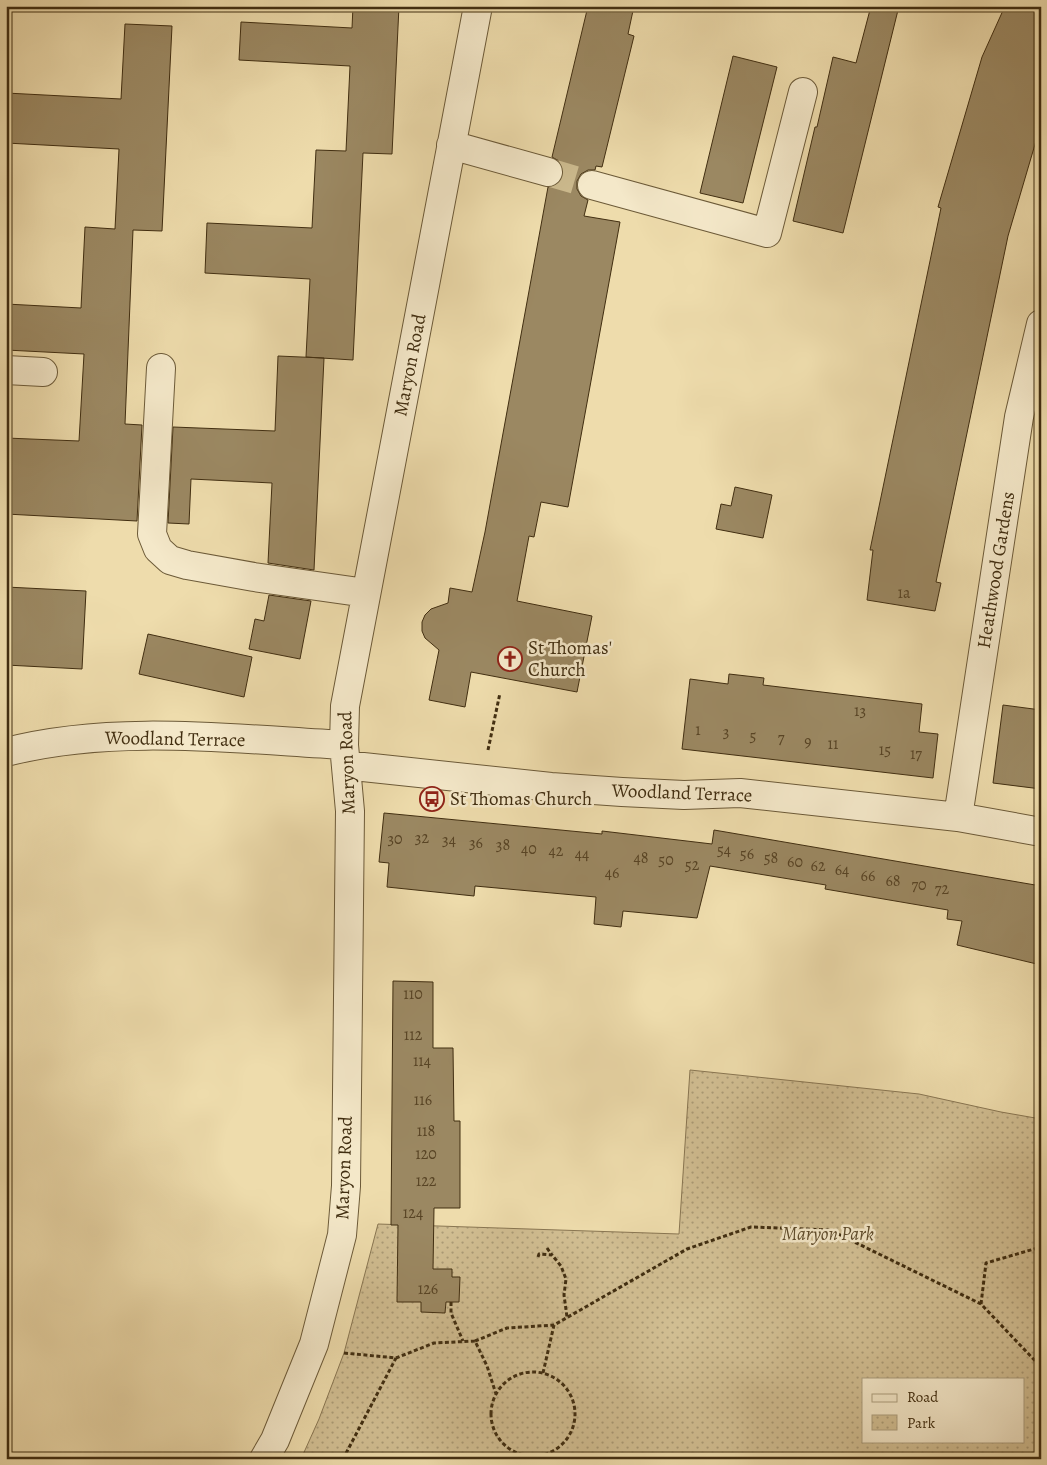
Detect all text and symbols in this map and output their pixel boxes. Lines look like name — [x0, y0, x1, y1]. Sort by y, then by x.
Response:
street label: Maryon Road — [387, 311, 433, 418]
street label: Heathwood Gardens — [971, 490, 1021, 650]
house number: 1a — [898, 582, 911, 604]
place label: St Thomas' Church — [528, 635, 612, 683]
church icon: St Thomas' Church — [497, 646, 523, 672]
house number: 13 — [854, 700, 866, 722]
street label: Maryon Road — [332, 710, 362, 815]
house number: 1 — [695, 719, 701, 741]
house number: 3 — [723, 721, 729, 743]
street label: Woodland Terrace — [104, 725, 245, 753]
house number: 5 — [750, 725, 757, 747]
house number: 7 — [778, 727, 785, 749]
house number: 9 — [804, 731, 812, 753]
house number: 11 — [828, 733, 839, 755]
house number: 15 — [879, 739, 891, 761]
house number: 17 — [910, 743, 922, 765]
street label: Woodland Terrace — [610, 778, 753, 808]
bus stop icon: St Thomas Church — [419, 786, 445, 812]
place label: St Thomas Church — [450, 786, 592, 812]
house number: 32 — [415, 827, 430, 849]
house number: 30 — [387, 828, 403, 850]
house number: 34 — [442, 829, 456, 851]
house number: 36 — [469, 832, 483, 854]
house number: 38 — [496, 834, 510, 856]
house number: 40 — [521, 838, 537, 860]
house number: 54 — [717, 839, 731, 861]
house number: 42 — [549, 840, 564, 862]
house number: 44 — [575, 843, 589, 865]
house number: 56 — [740, 843, 754, 865]
house number: 48 — [633, 847, 649, 869]
house number: 58 — [764, 847, 778, 869]
house number: 50 — [658, 849, 674, 871]
house number: 60 — [787, 851, 803, 873]
house number: 52 — [685, 854, 700, 876]
house number: 62 — [811, 855, 826, 877]
house number: 64 — [835, 859, 849, 881]
house number: 46 — [605, 862, 619, 884]
house number: 66 — [861, 865, 875, 887]
house number: 68 — [885, 870, 901, 892]
house number: 70 — [911, 874, 927, 896]
house number: 72 — [935, 878, 950, 900]
house number: 110 — [403, 983, 423, 1005]
house number: 112 — [404, 1024, 423, 1046]
house number: 114 — [413, 1050, 431, 1072]
house number: 116 — [414, 1089, 432, 1111]
street label: Maryon Road — [329, 1115, 359, 1220]
house number: 118 — [417, 1120, 435, 1142]
house number: 120 — [415, 1143, 437, 1165]
house number: 122 — [416, 1170, 437, 1192]
house number: 124 — [403, 1202, 423, 1224]
park label: Maryon Park — [782, 1221, 874, 1247]
house number: 126 — [418, 1278, 438, 1300]
legend — [862, 1378, 1024, 1442]
text: Road — [907, 1387, 939, 1407]
text: Park — [907, 1413, 936, 1433]

